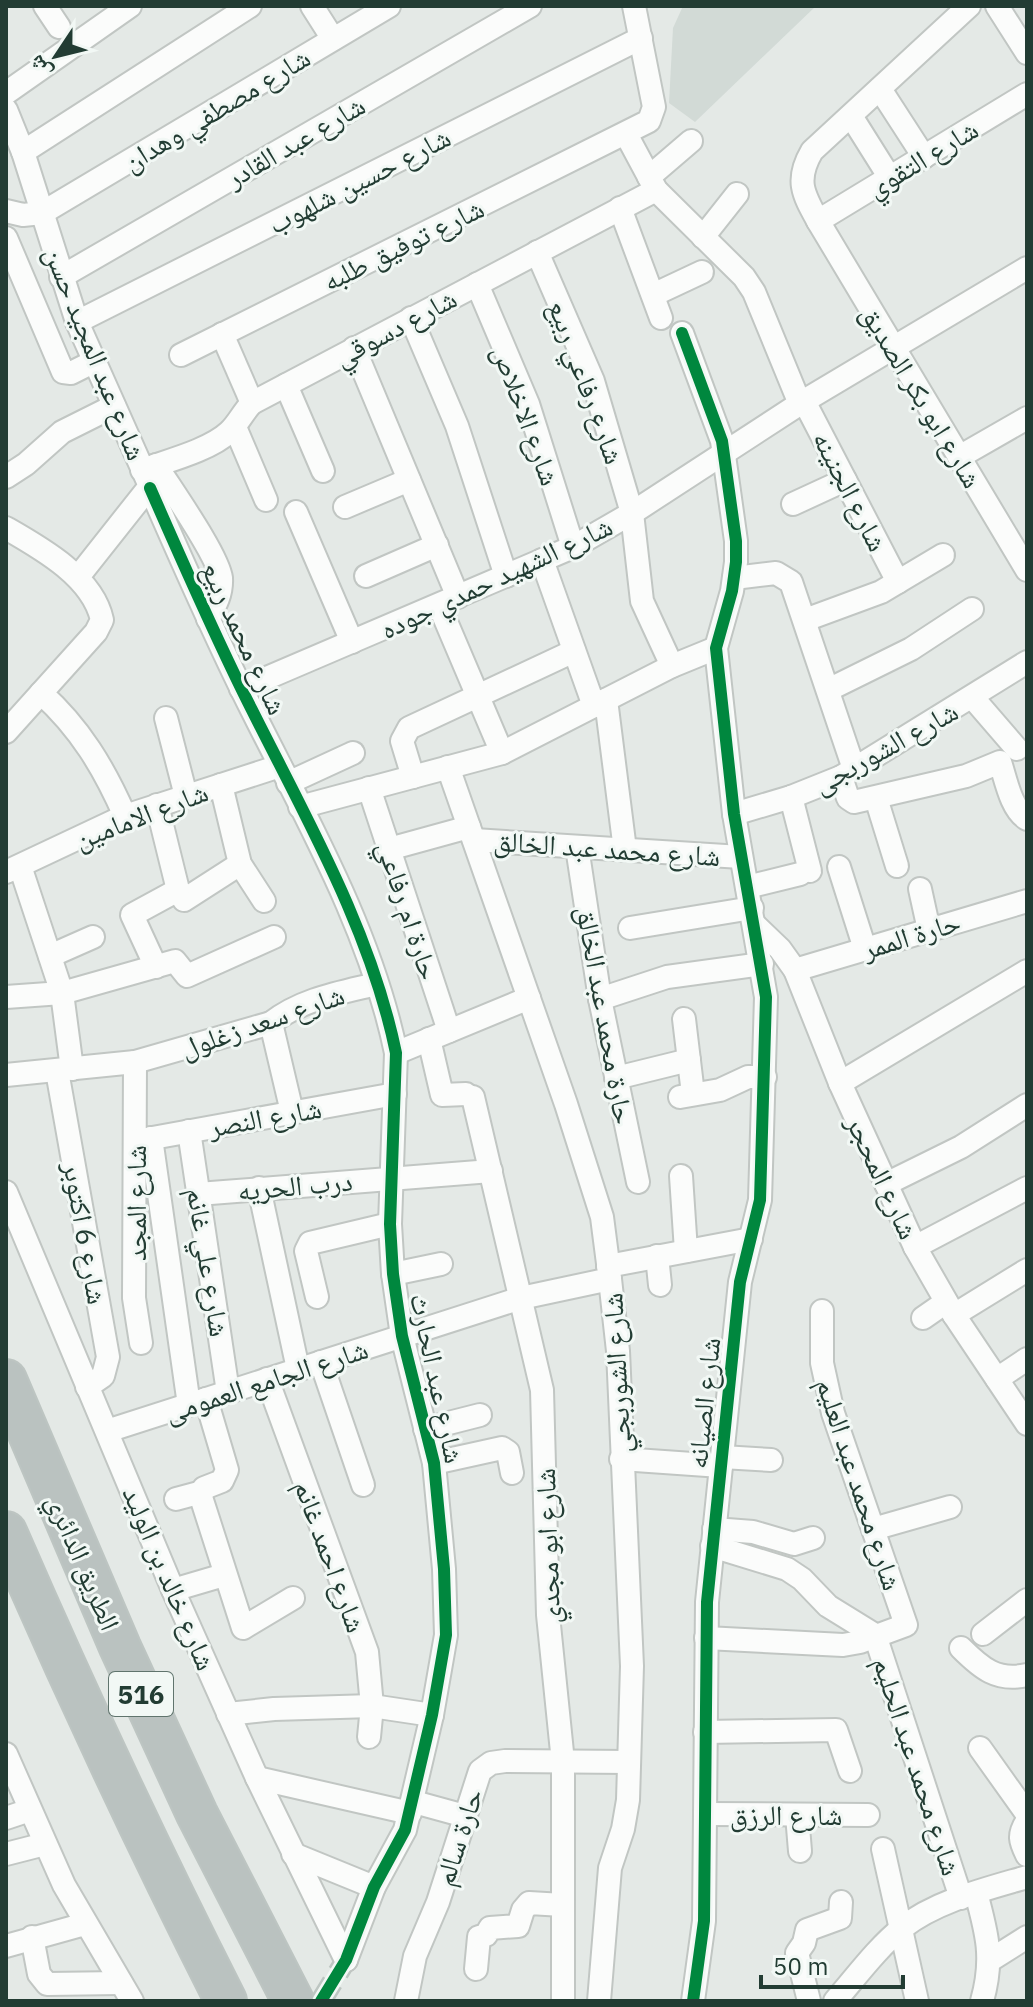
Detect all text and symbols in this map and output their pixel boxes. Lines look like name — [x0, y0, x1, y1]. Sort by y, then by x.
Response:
north arrow — [16, 16, 96, 96]
street label: شارع مصطفي وهدان — [115, 38, 319, 184]
text: ش — [21, 50, 58, 86]
street label: شارع عبد القادر — [218, 86, 371, 196]
street label: شارع التقوي — [859, 110, 987, 210]
street label: شارع حسين شلهوب — [262, 118, 456, 242]
street label: شارع توفيق طلبه — [316, 189, 490, 299]
street label: شارع عبد المجيد حسن — [36, 241, 156, 465]
street label: شارع دسوقي — [327, 279, 465, 379]
street label: شارع رفاعي ربيع — [535, 295, 634, 471]
street label: شارع ابو بكر الصديق — [853, 297, 991, 495]
street label: شارع الاخلاص — [485, 340, 569, 490]
street label: شارع الجنينه — [805, 425, 897, 557]
street label: شارع الشهيد حمدي جوده — [374, 507, 620, 652]
street label: شارع محمد ربيع — [193, 556, 297, 720]
street label: شارع الشوربجى — [806, 692, 964, 802]
street label: شارع الامامين — [69, 773, 213, 857]
street label: شارع محمد عبد الخالق — [492, 822, 722, 874]
street label: حارة ام رفاعي — [364, 836, 449, 986]
street label: حارة محمد عبد الخالق — [569, 903, 643, 1127]
street label: حارة الممر — [856, 903, 965, 968]
street label: شارع سعد زغلول — [175, 976, 349, 1066]
street label: شارع النصر — [205, 1089, 324, 1145]
street label: شارع المحجر — [838, 1108, 928, 1245]
street label: شارع المجد — [117, 1145, 154, 1261]
street label: شارع 6 اكتوبر — [55, 1158, 117, 1307]
street label: درب الحريه — [236, 1162, 354, 1208]
street label: شارع علي غانم — [174, 1185, 239, 1340]
street label: شارع عبد الحارث — [402, 1290, 474, 1466]
street label: شارع الشوربجي — [593, 1292, 644, 1454]
street label: شارع الجامع العمومى — [160, 1330, 372, 1430]
street label: شارع الصيانه — [678, 1336, 728, 1470]
street label: شارع محمد عبد العليم — [807, 1373, 912, 1595]
street label: شارع ابو مجدي — [526, 1467, 573, 1625]
street label: شارع احمد غانم — [285, 1475, 376, 1638]
street label: شارع خالد بن الوليد — [115, 1480, 225, 1676]
street label: الطريق الدائري — [34, 1488, 129, 1638]
street label: شارع محمد عبد الحليم — [864, 1652, 971, 1880]
road number: 516 — [109, 1672, 173, 1716]
street label: حارة سالم — [425, 1784, 492, 1891]
street label: شارع الرزق — [730, 1796, 842, 1833]
scale bar — [761, 1939, 903, 1989]
text: 50 m — [773, 1950, 828, 1982]

